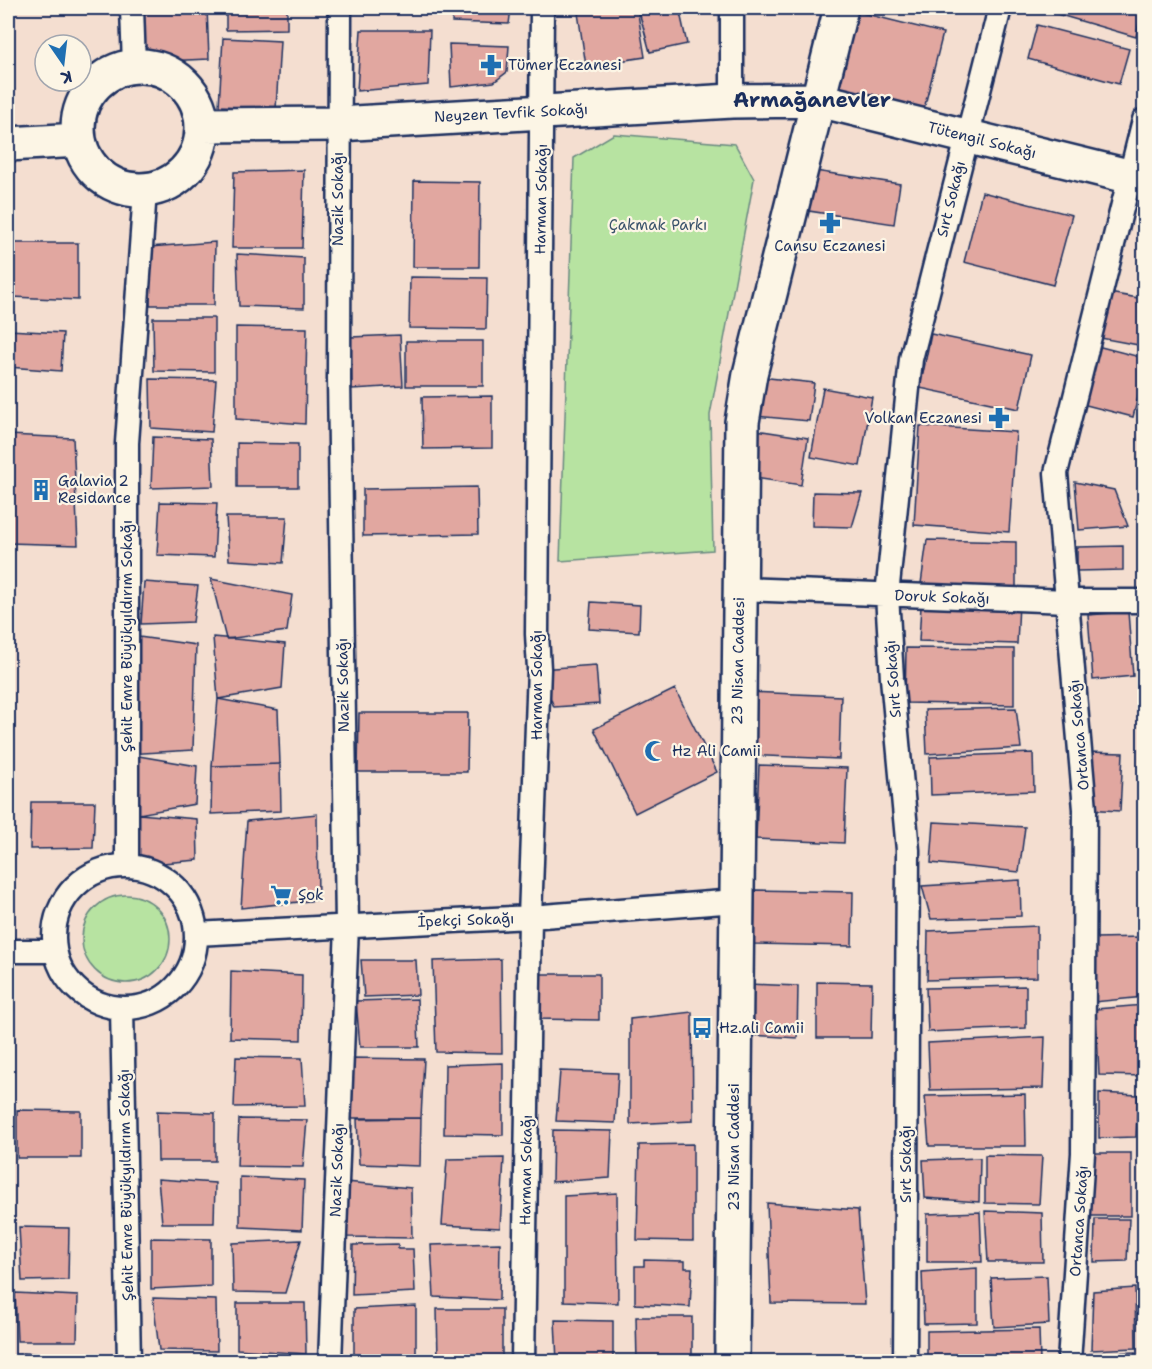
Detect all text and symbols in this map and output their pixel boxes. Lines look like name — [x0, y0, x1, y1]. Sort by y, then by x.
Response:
north arrow — [33, 33, 93, 93]
pharmacy icon: Tümer Eczanesi — [479, 53, 503, 77]
place label: Tümer Eczanesi — [508, 55, 622, 75]
text: K — [59, 66, 74, 89]
district label: Armağanevler — [733, 86, 891, 114]
street label: Neyzen Tevfik Sokağı — [433, 99, 589, 127]
street label: Tütengil Sokağı — [926, 117, 1038, 163]
street label: Harman Sokağı — [530, 143, 552, 255]
street label: Nazik Sokağı — [328, 152, 348, 246]
street label: Sırt Sokağı — [932, 159, 970, 239]
pharmacy icon: Cansu Eczanesi — [818, 211, 842, 235]
park label: Çakmak Parkı — [609, 215, 707, 235]
place label: Cansu Eczanesi — [774, 236, 886, 256]
pharmacy icon: Volkan Eczanesi — [987, 406, 1011, 430]
place label: Volkan Eczanesi — [864, 408, 982, 428]
place label: Galavia 2 Residance — [58, 471, 131, 508]
building icon: Galavia 2 Residance — [29, 478, 53, 502]
street label: Şehit Emre Büyükyıldırım Sokağı — [117, 520, 137, 752]
street label: Doruk Sokağı — [894, 585, 990, 609]
street label: 23 Nisan Caddesi — [727, 597, 749, 725]
street label: Harman Sokağı — [527, 630, 547, 740]
street label: Nazik Sokağı — [332, 638, 354, 732]
street label: Sırt Sokağı — [880, 639, 906, 719]
street label: Ortanca Sokağı — [1064, 679, 1094, 791]
mosque icon: Hz Ali Camii — [643, 739, 667, 763]
place label: Hz Ali Camii — [672, 741, 761, 761]
supermarket icon: Şok — [269, 883, 293, 907]
place label: Şok — [298, 885, 324, 905]
street label: İpekçi Sokağı — [417, 908, 515, 932]
bus stop icon: Hz.ali Camii — [690, 1016, 714, 1040]
place label: Hz.ali Camii — [719, 1018, 804, 1038]
street label: Şehit Emre Büyükyıldırım Sokağı — [114, 1069, 138, 1301]
street label: 23 Nisan Caddesi — [724, 1083, 744, 1211]
street label: Harman Sokağı — [515, 1114, 537, 1226]
street label: Nazik Sokağı — [325, 1122, 349, 1218]
street label: Sırt Sokağı — [896, 1125, 916, 1203]
street label: Ortanca Sokağı — [1065, 1165, 1093, 1277]

